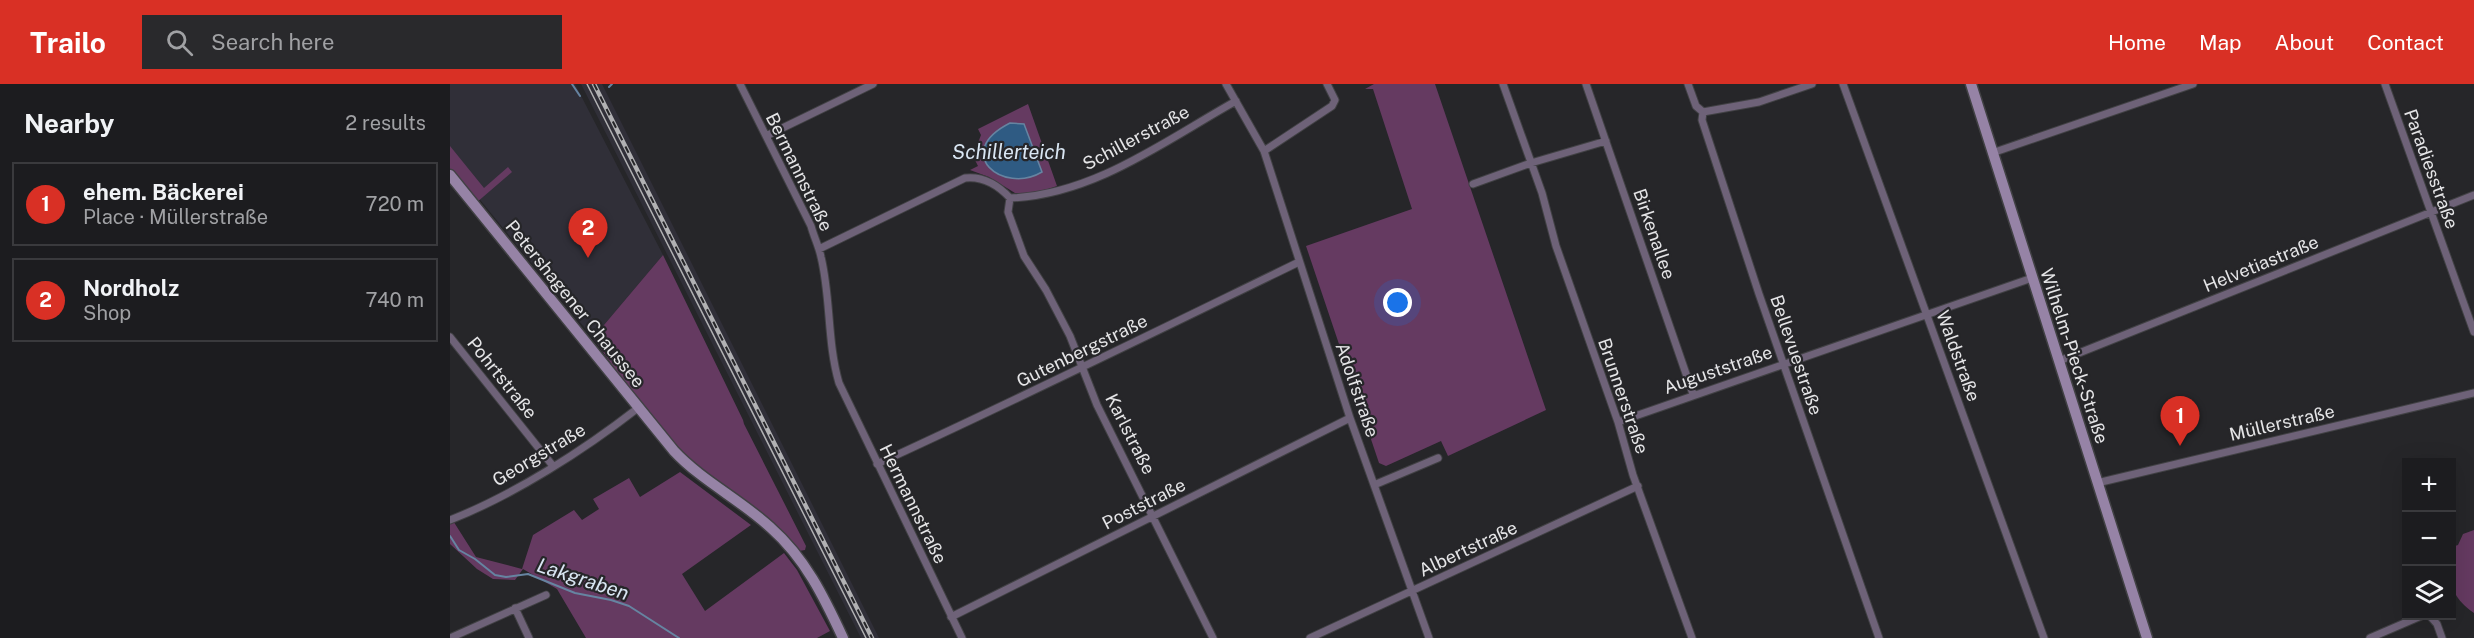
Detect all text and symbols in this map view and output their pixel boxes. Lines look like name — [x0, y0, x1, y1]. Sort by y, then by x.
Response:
search box — [142, 15, 562, 69]
text: Trailo — [30, 26, 106, 59]
icon: search — [163, 26, 196, 59]
text: Search here — [211, 29, 334, 55]
text: Home — [2108, 30, 2166, 55]
text: Map — [2199, 30, 2242, 55]
text: About — [2275, 30, 2334, 55]
text: Contact — [2367, 30, 2444, 55]
street label: Schillerstraße — [1079, 101, 1193, 174]
street label: Paradiesstraße — [2400, 106, 2463, 232]
text: Nearby — [24, 108, 114, 139]
street label: Bermannstraße — [762, 109, 837, 234]
text: 2 results — [345, 111, 426, 135]
water label: Schillerteich — [952, 140, 1066, 164]
text: ehem. Bäckerei — [83, 179, 244, 205]
street label: Birkenallee — [1629, 186, 1680, 282]
text: 1 — [41, 192, 50, 216]
text: 720 m — [366, 192, 424, 216]
text: Place · Müllerstraße — [83, 205, 268, 229]
pin: 2 — [568, 208, 608, 258]
street label: Petershagener Chaussee — [501, 216, 649, 392]
street label: Helvetiastraße — [2200, 231, 2321, 296]
street label: Wilhelm-Pieck-Straße — [2036, 265, 2113, 446]
text: Nordholz — [83, 275, 179, 301]
text: 2 — [39, 288, 52, 312]
text: 740 m — [366, 288, 424, 312]
your location — [1383, 288, 1412, 317]
street label: Bellevuestraße — [1766, 292, 1827, 418]
text: Shop — [83, 301, 131, 325]
street label: Waldstraße — [1932, 307, 1985, 404]
street label: Gutenbergstraße — [1013, 310, 1151, 391]
street label: Pohrtstraße — [463, 333, 542, 423]
street label: Brunnerstraße — [1594, 335, 1653, 456]
street label: Adolfstraße — [1331, 340, 1383, 440]
street label: Auguststraße — [1661, 341, 1775, 398]
street label: Karlstraße — [1101, 390, 1160, 478]
pin: 1 — [2160, 396, 2200, 446]
street label: Müllerstraße — [2227, 400, 2337, 445]
street label: Georgstraße — [489, 419, 589, 491]
street label: Hermannstraße — [875, 441, 951, 567]
map controls — [2402, 458, 2456, 620]
button: + — [2402, 458, 2456, 512]
street label: Poststraße — [1099, 474, 1189, 533]
button: − — [2402, 512, 2456, 566]
street label: Albertstraße — [1415, 517, 1520, 581]
water label: Lakgraben — [534, 553, 632, 605]
button: layers — [2402, 566, 2456, 620]

